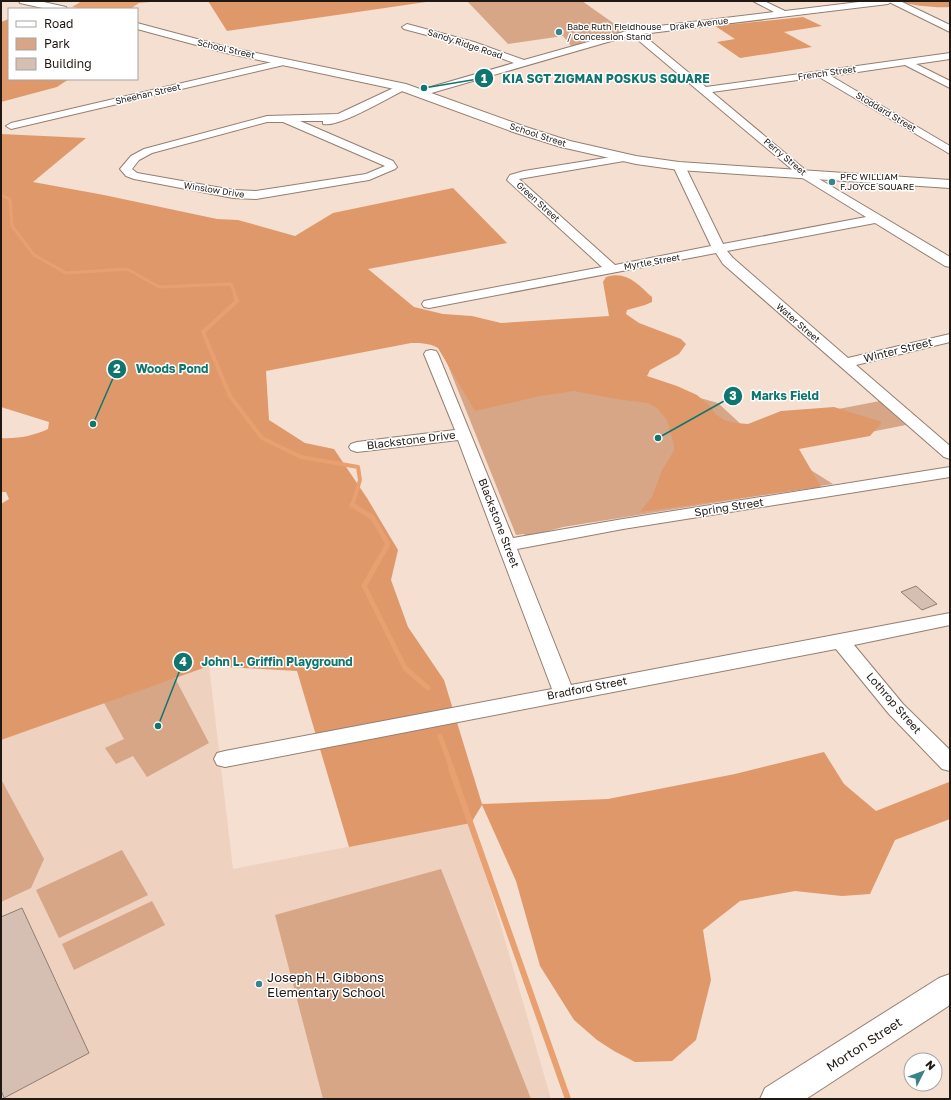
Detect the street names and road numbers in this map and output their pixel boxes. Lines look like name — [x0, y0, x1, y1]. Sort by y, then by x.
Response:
street label: Drake Avenue — [669, 14, 729, 33]
street label: Sandy Ridge Road — [426, 26, 504, 61]
street label: School Street — [196, 37, 256, 61]
street label: French Street — [797, 63, 857, 82]
street label: Sheehan Street — [114, 81, 182, 106]
street label: Stoddard Street — [854, 89, 919, 134]
street label: School Street — [509, 120, 568, 149]
street label: Perry Street — [762, 136, 809, 178]
street label: Winslow Drive — [183, 179, 245, 200]
street label: Green Street — [514, 179, 563, 224]
street label: Myrtle Street — [623, 251, 681, 272]
street label: Water Street — [774, 301, 823, 345]
street label: Winter Street — [862, 335, 934, 364]
street label: Blackstone Drive — [366, 428, 456, 451]
street label: Blackstone Street — [476, 476, 522, 569]
street label: Spring Street — [693, 495, 764, 518]
street label: Lothrop Street — [864, 669, 924, 736]
street label: Bradford Street — [546, 673, 628, 702]
street label: Morton Street — [823, 1014, 905, 1074]

